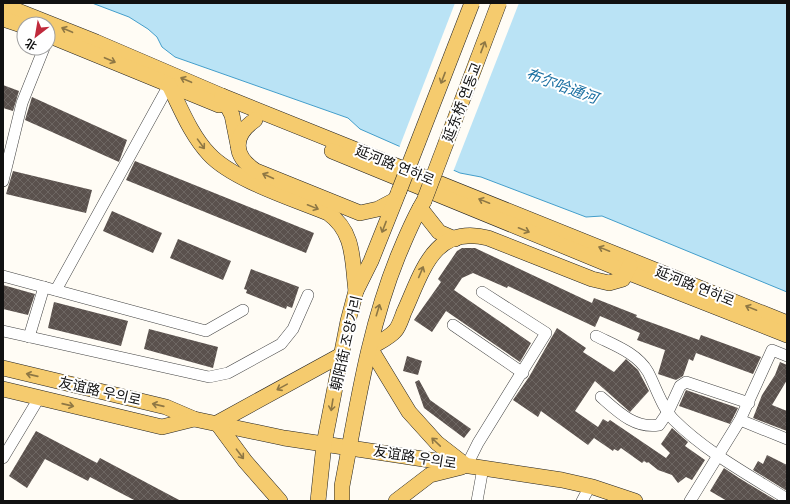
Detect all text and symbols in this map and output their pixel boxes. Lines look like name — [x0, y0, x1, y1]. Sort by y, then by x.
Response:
north arrow — [16, 16, 56, 56]
one-way arrow — [61, 25, 73, 33]
text: 北 — [23, 36, 39, 53]
one-way arrow — [479, 41, 487, 53]
one-way arrow — [104, 57, 116, 64]
street label: 延东桥 연동교 — [439, 59, 485, 144]
water label: 布尔哈通河 — [524, 64, 603, 108]
one-way arrow — [438, 72, 446, 84]
one-way arrow — [181, 76, 193, 84]
one-way arrow — [197, 138, 206, 149]
street label: 延河路 연하로 — [353, 141, 437, 189]
one-way arrow — [262, 172, 274, 179]
one-way arrow — [478, 197, 490, 204]
one-way arrow — [306, 203, 318, 211]
one-way arrow — [379, 221, 387, 233]
one-way arrow — [518, 227, 530, 234]
one-way arrow — [599, 245, 611, 253]
street label: 延河路 연하로 — [653, 262, 737, 310]
one-way arrow — [418, 267, 425, 279]
street label: 朝阳街 조양거리 — [326, 294, 366, 392]
one-way arrow — [375, 304, 382, 317]
one-way arrow — [745, 304, 757, 312]
one-way arrow — [26, 370, 39, 378]
street label: 友谊路 우의로 — [57, 373, 143, 409]
one-way arrow — [276, 384, 288, 392]
one-way arrow — [328, 398, 336, 411]
one-way arrow — [152, 400, 165, 408]
one-way arrow — [61, 402, 74, 409]
one-way arrow — [431, 437, 441, 446]
street label: 友谊路 우의로 — [372, 442, 458, 472]
one-way arrow — [236, 449, 245, 460]

